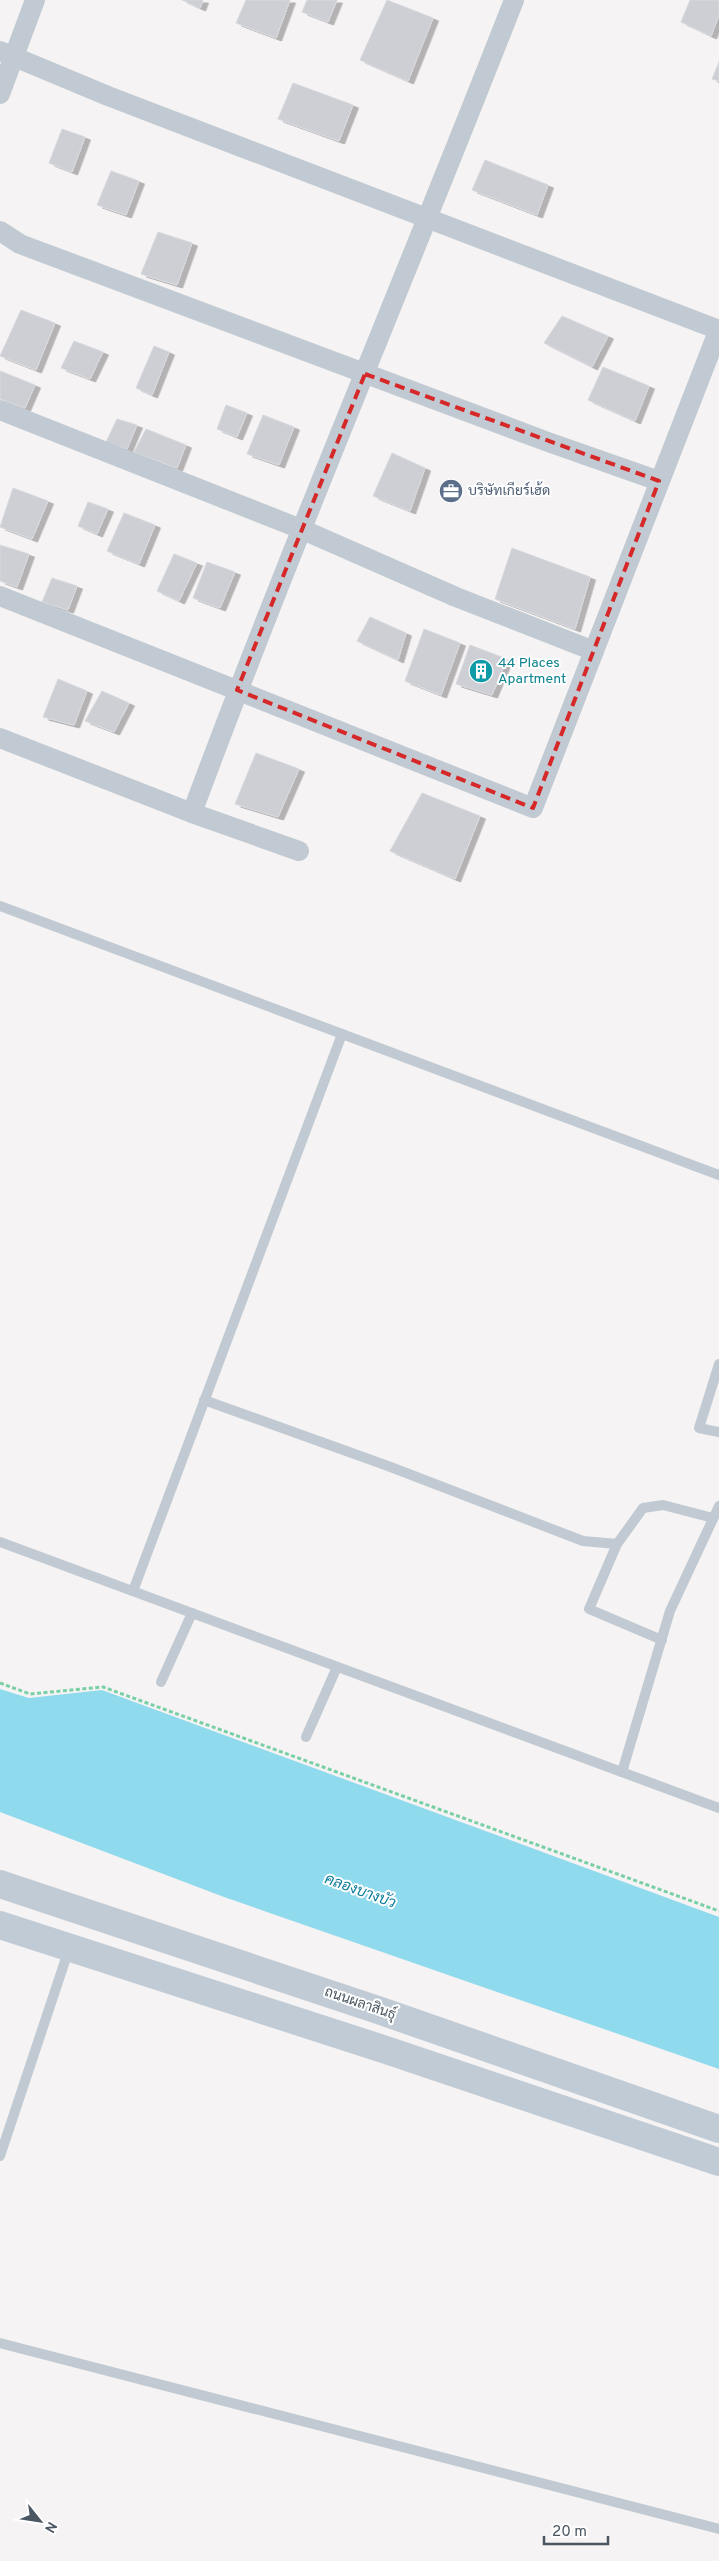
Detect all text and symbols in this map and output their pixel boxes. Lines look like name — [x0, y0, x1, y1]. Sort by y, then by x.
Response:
office icon: บริษัทเกียร์เฮ้ด — [438, 478, 464, 504]
place label: บริษัทเกียร์เฮ้ด — [468, 481, 550, 500]
place label: 44 Places Apartment — [498, 655, 566, 688]
building icon: 44 Places Apartment — [468, 658, 494, 684]
water label: คลองบางบัว — [322, 1869, 399, 1914]
street label: ถนนผลาสินธุ์ — [322, 1982, 399, 2024]
north arrow — [15, 2496, 65, 2546]
scale bar — [544, 2514, 608, 2546]
text: N — [40, 2518, 60, 2535]
text: 20 m — [552, 2523, 587, 2542]

